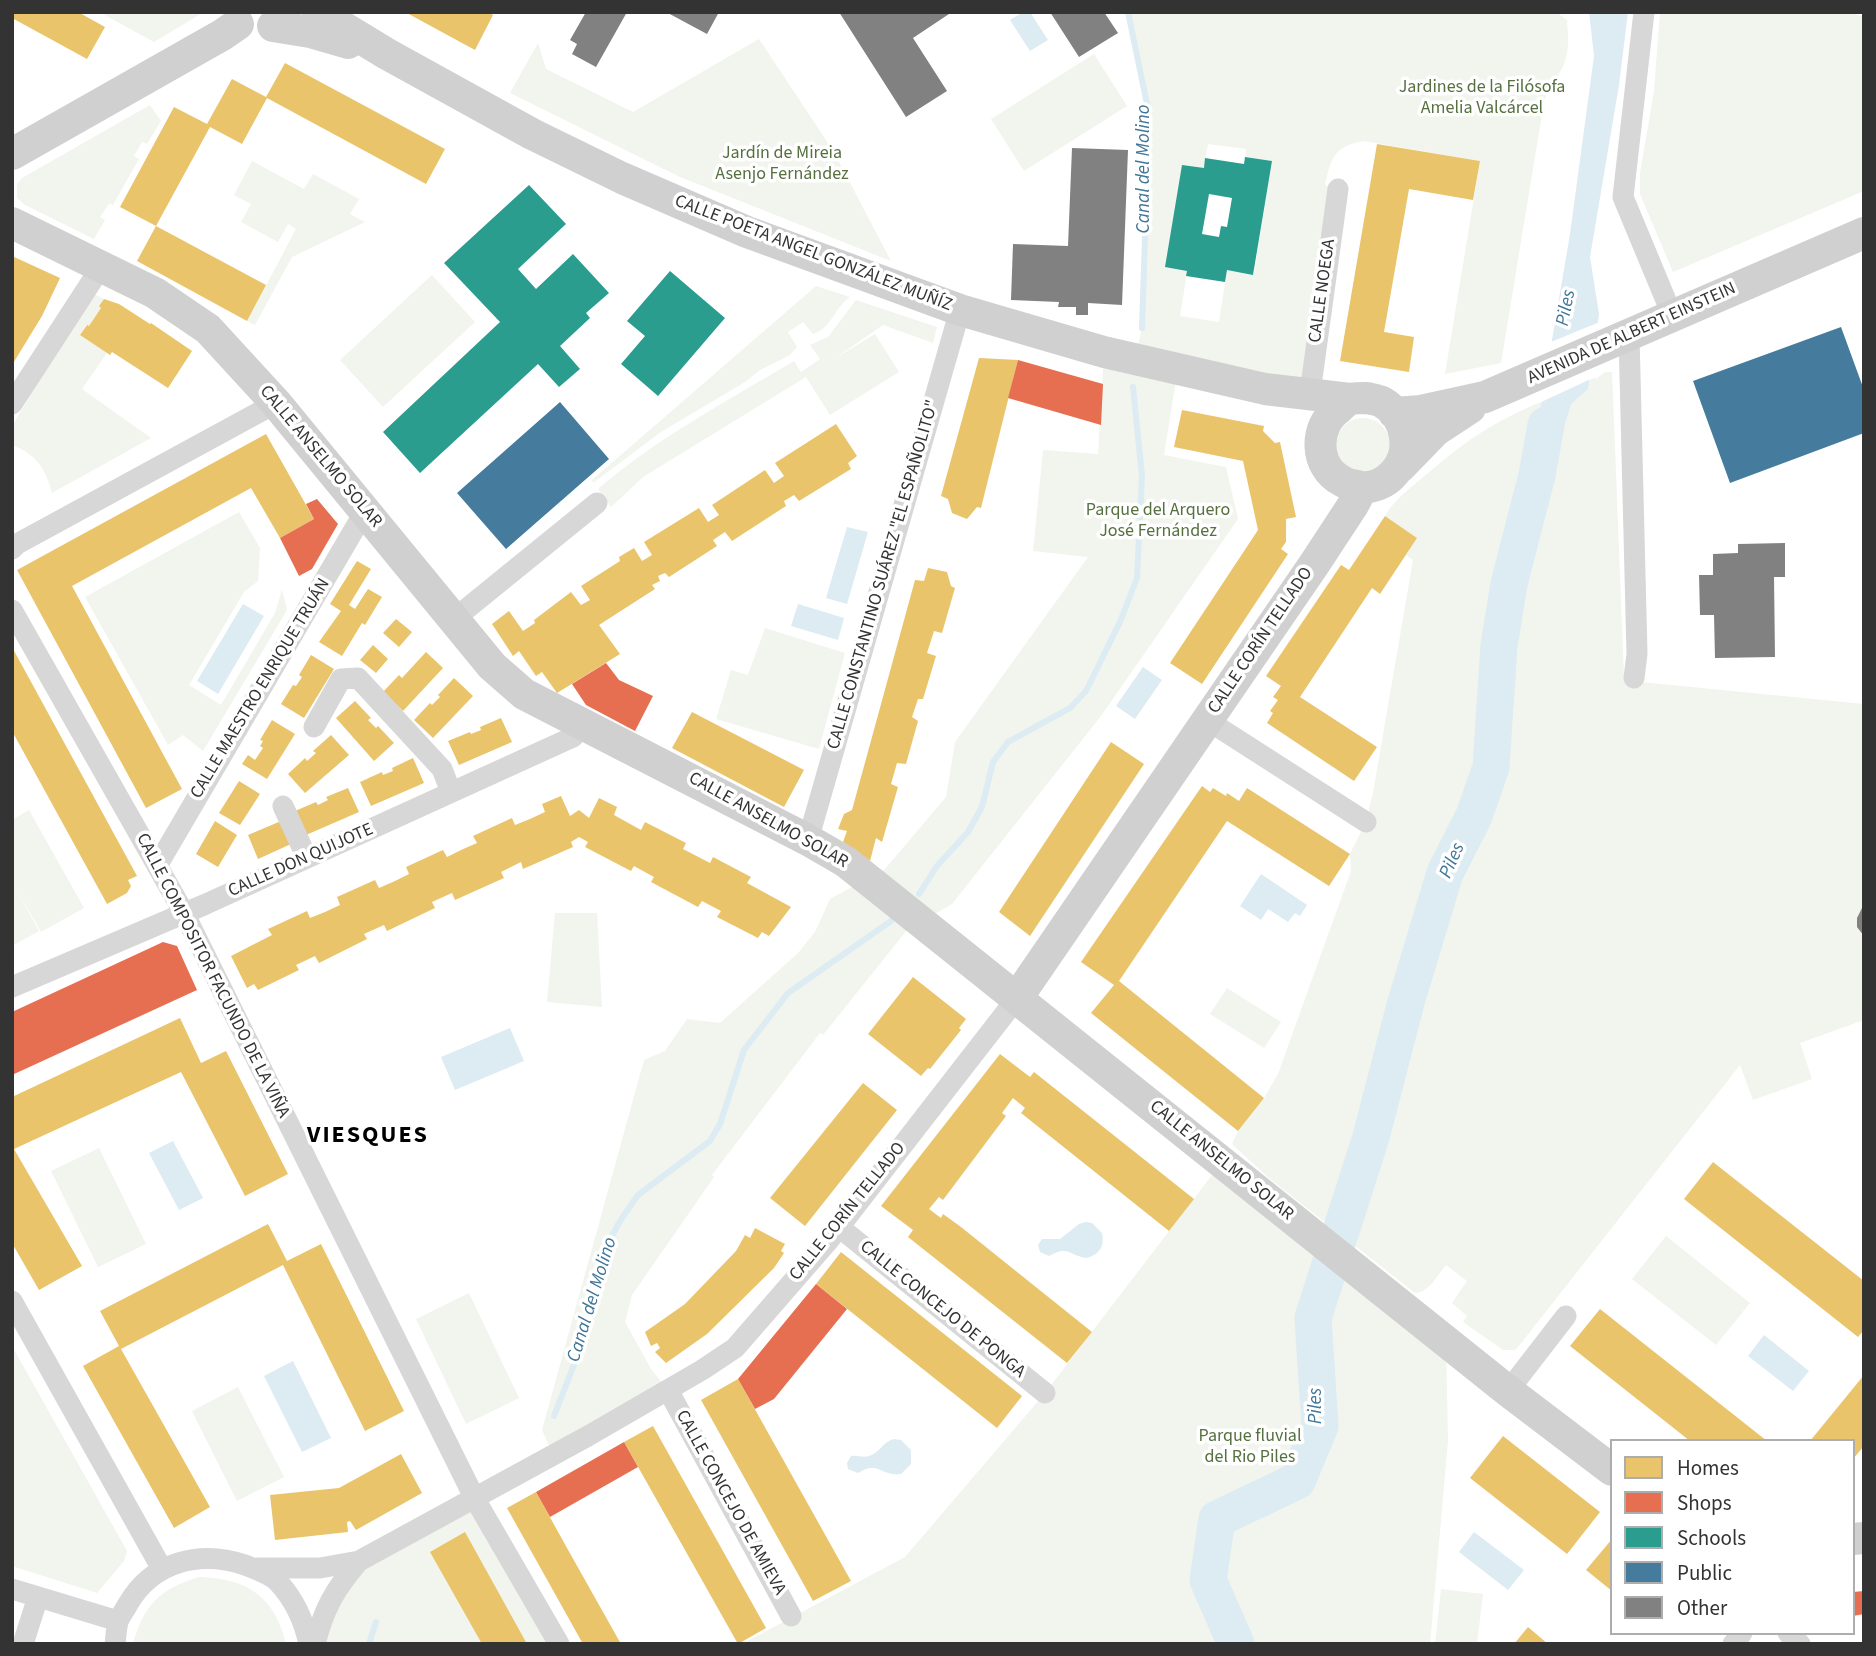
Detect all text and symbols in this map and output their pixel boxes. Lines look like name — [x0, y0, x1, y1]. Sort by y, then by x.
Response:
park label: Jardines de la Filósofa Amelia Valcárcel — [1399, 77, 1565, 119]
water label: Canal del Molino — [1134, 104, 1156, 234]
park label: Jardín de Mireia Asenjo Fernández — [715, 143, 849, 186]
street label: CALLE POETA ANGEL GONZÁLEZ MUÑÍZ — [671, 191, 955, 317]
street label: CALLE NOEGA — [1305, 238, 1341, 344]
street label: AVENIDA DE ALBERT EINSTEIN — [1525, 278, 1739, 390]
water label: Piles — [1552, 288, 1582, 328]
street label: CALLE ANSELMO SOLAR — [254, 382, 386, 532]
street label: CALLE CONSTANTINO SUÁREZ "EL ESPAÑOLITO" — [824, 398, 944, 752]
park label: Parque del Arquero José Fernández — [1086, 500, 1230, 542]
street label: CALLE CORÍN TELLADO — [1204, 564, 1318, 718]
street label: CALLE MAESTRO ENRIQUE TRUÁN — [187, 575, 335, 803]
street label: CALLE ANSELMO SOLAR — [685, 768, 851, 874]
street label: CALLE DON QUIJOTE — [225, 819, 377, 903]
street label: CALLE COMPOSITOR FACUNDO DE LA VIÑA — [131, 830, 293, 1122]
water label: Piles — [1435, 840, 1471, 882]
street label: CALLE ANSELMO SOLAR — [1145, 1096, 1297, 1226]
district label: VIESQUES — [308, 1123, 428, 1151]
street label: CALLE CORÍN TELLADO — [785, 1138, 911, 1286]
water label: Canal del Molino — [563, 1235, 623, 1365]
street label: CALLE CONCEJO DE PONGA — [855, 1237, 1029, 1383]
water label: Piles — [1306, 1388, 1328, 1424]
street label: CALLE CONCEJO DE AMIEVA — [670, 1407, 790, 1599]
park label: Parque fluvial del Rio Piles — [1198, 1426, 1302, 1468]
legend — [1610, 1439, 1855, 1635]
text: Homes — [1677, 1453, 1739, 1483]
text: Shops — [1677, 1488, 1731, 1518]
text: Schools — [1677, 1523, 1746, 1553]
text: Public — [1677, 1558, 1732, 1588]
text: Other — [1677, 1593, 1727, 1623]

